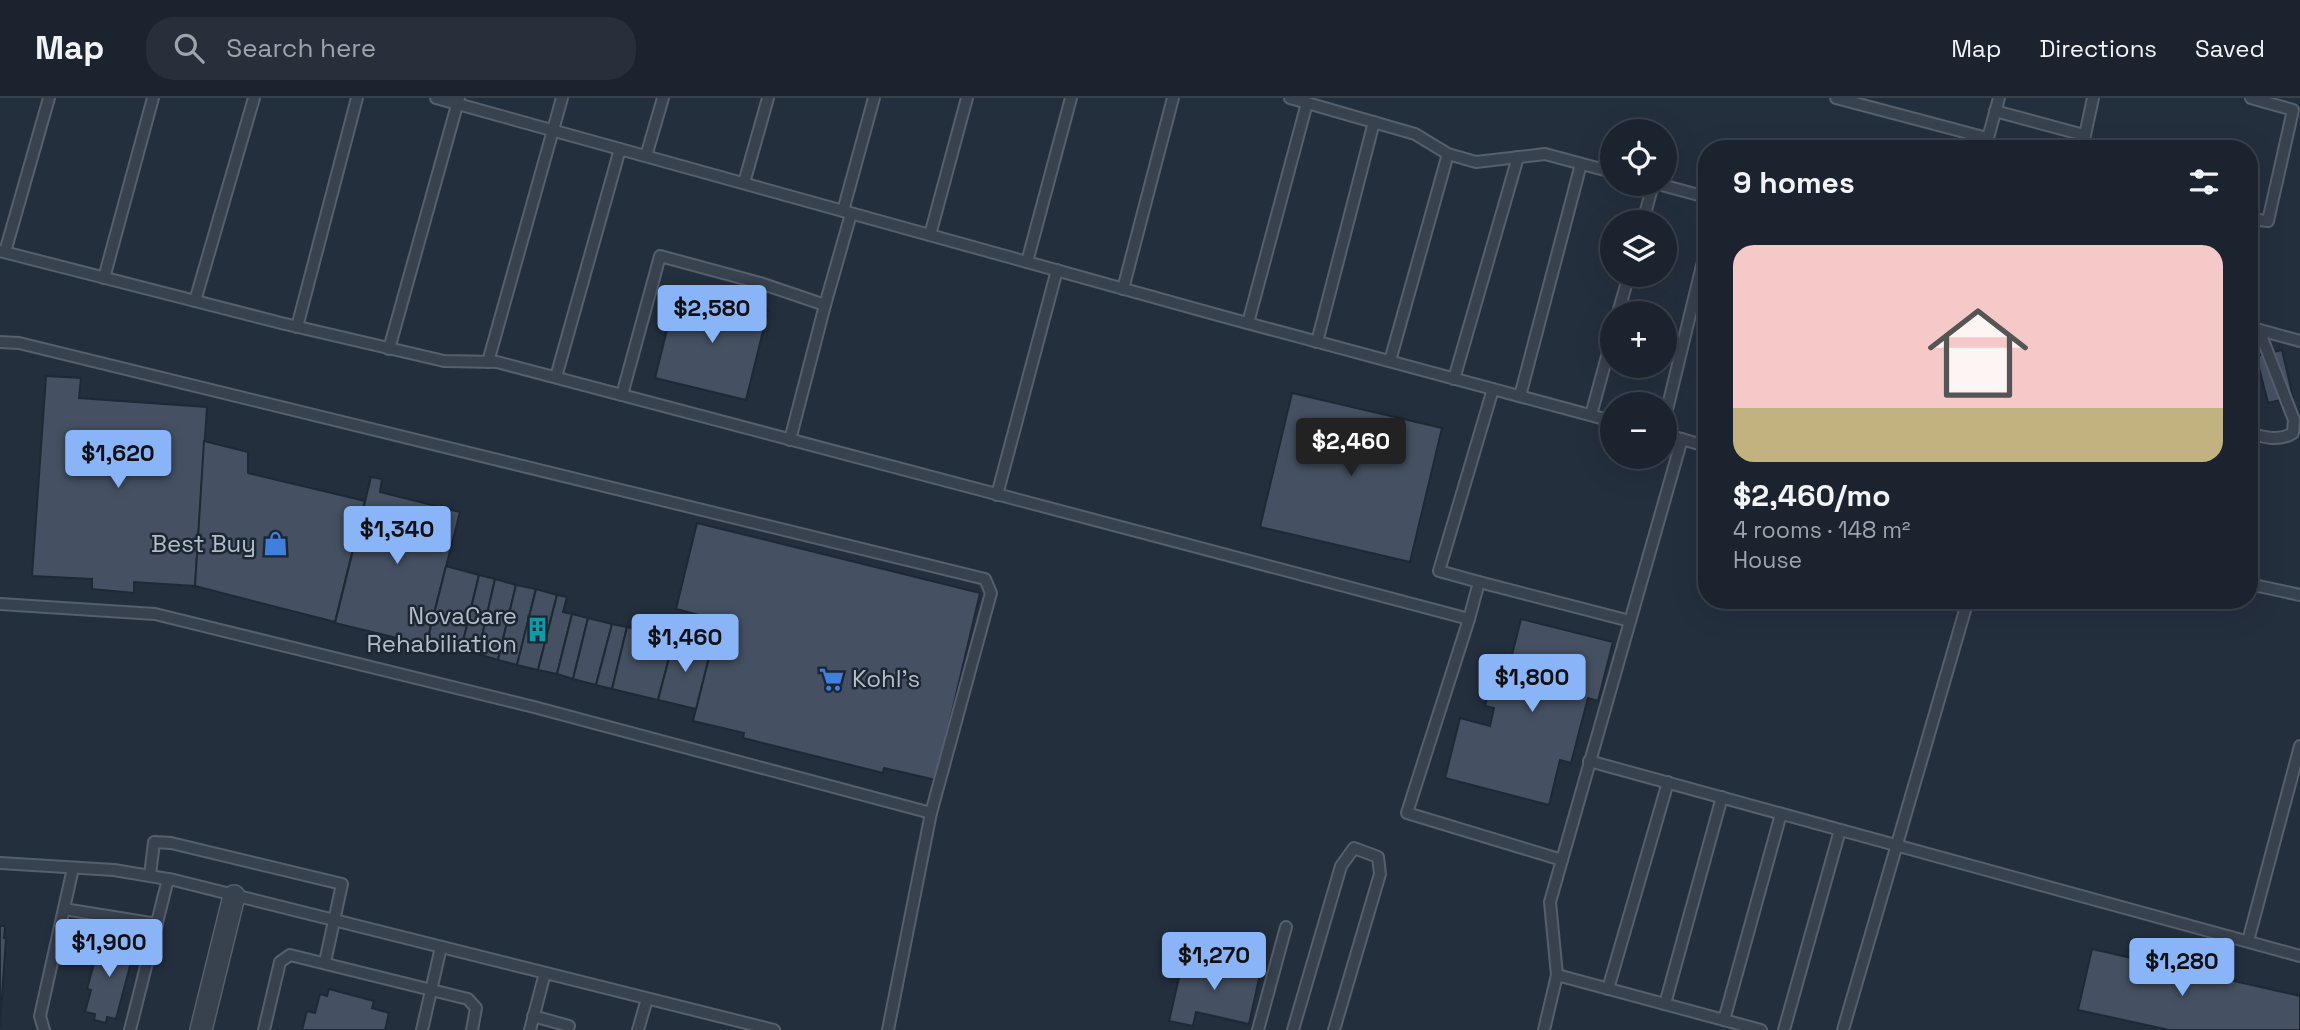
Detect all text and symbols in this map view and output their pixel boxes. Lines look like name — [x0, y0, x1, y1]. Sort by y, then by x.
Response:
search box — [146, 17, 636, 80]
text: Map — [35, 27, 104, 69]
icon: search — [170, 29, 208, 67]
text: Search here — [226, 31, 376, 65]
text: Map — [1951, 33, 2001, 64]
text: Directions — [2039, 33, 2157, 64]
text: Saved — [2195, 33, 2265, 64]
map controls — [1600, 119, 1677, 469]
button: locate — [1600, 119, 1677, 196]
text: 9 homes — [1733, 163, 1855, 202]
icon: filters — [2185, 163, 2223, 201]
button: layers — [1600, 210, 1677, 287]
pin: $2,580 — [655, 286, 769, 345]
icon: home — [1915, 290, 2041, 416]
text: $2,580 — [674, 293, 750, 323]
button: + — [1600, 301, 1677, 378]
button: − — [1600, 392, 1677, 469]
pin: $2,460 — [1294, 418, 1408, 478]
text: $2,460 — [1312, 426, 1390, 456]
pin: $1,620 — [61, 430, 175, 490]
text: $1,620 — [81, 438, 155, 468]
text: $2,460/mo — [1733, 476, 1891, 515]
pin: $1,340 — [340, 506, 454, 566]
text: $1,340 — [360, 514, 434, 544]
text: 4 rooms · 148 m² — [1733, 515, 1910, 545]
place label: Best Buy — [151, 528, 256, 559]
shop icon: Best Buy — [262, 530, 290, 558]
text: House — [1733, 545, 1802, 575]
place label: NovaCare Rehabiliation — [367, 600, 517, 659]
pin: $1,460 — [628, 614, 742, 674]
building icon: NovaCare Rehabiliation — [523, 616, 551, 644]
text: $1,460 — [648, 622, 722, 652]
pin: $1,800 — [1475, 654, 1589, 714]
text: $1,800 — [1495, 662, 1569, 692]
place label: Kohl's — [852, 663, 920, 694]
supermarket icon: Kohl's — [818, 665, 846, 693]
pin: $1,900 — [52, 920, 166, 979]
text: $1,900 — [71, 927, 147, 957]
pin: $1,270 — [1157, 932, 1271, 992]
pin: $1,280 — [2125, 939, 2239, 998]
text: $1,270 — [1178, 940, 1250, 970]
text: $1,280 — [2145, 946, 2219, 976]

